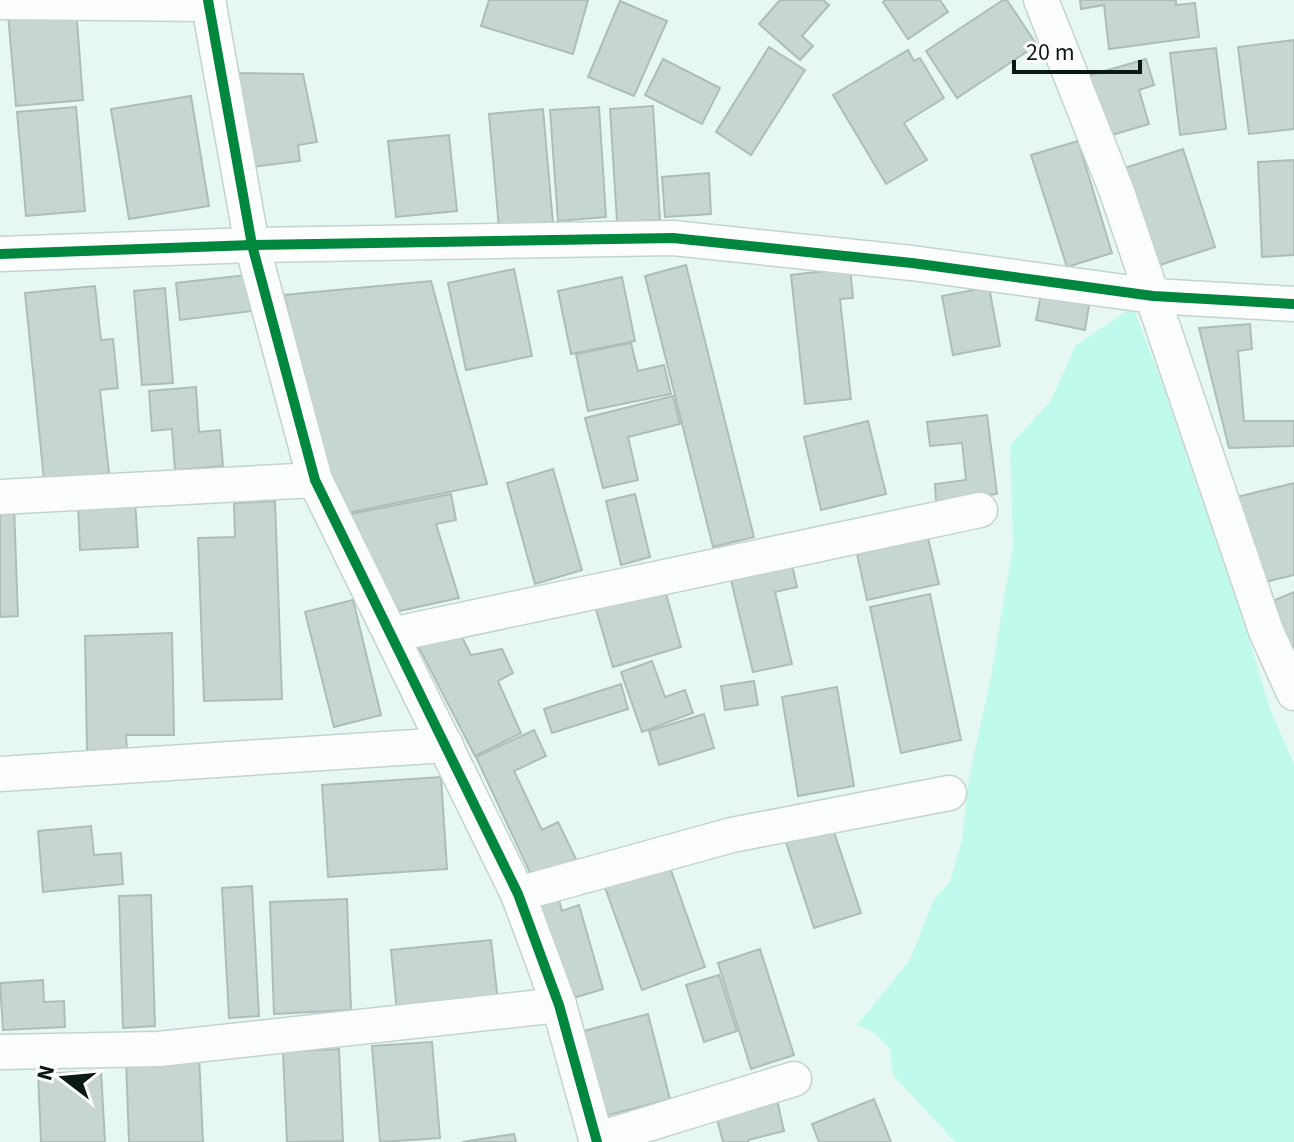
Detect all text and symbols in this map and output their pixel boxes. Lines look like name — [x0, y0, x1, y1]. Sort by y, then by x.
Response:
scale bar — [1014, 24, 1140, 74]
text: 20 m — [1026, 35, 1075, 70]
north arrow — [24, 1038, 104, 1118]
text: N — [28, 1061, 63, 1084]

